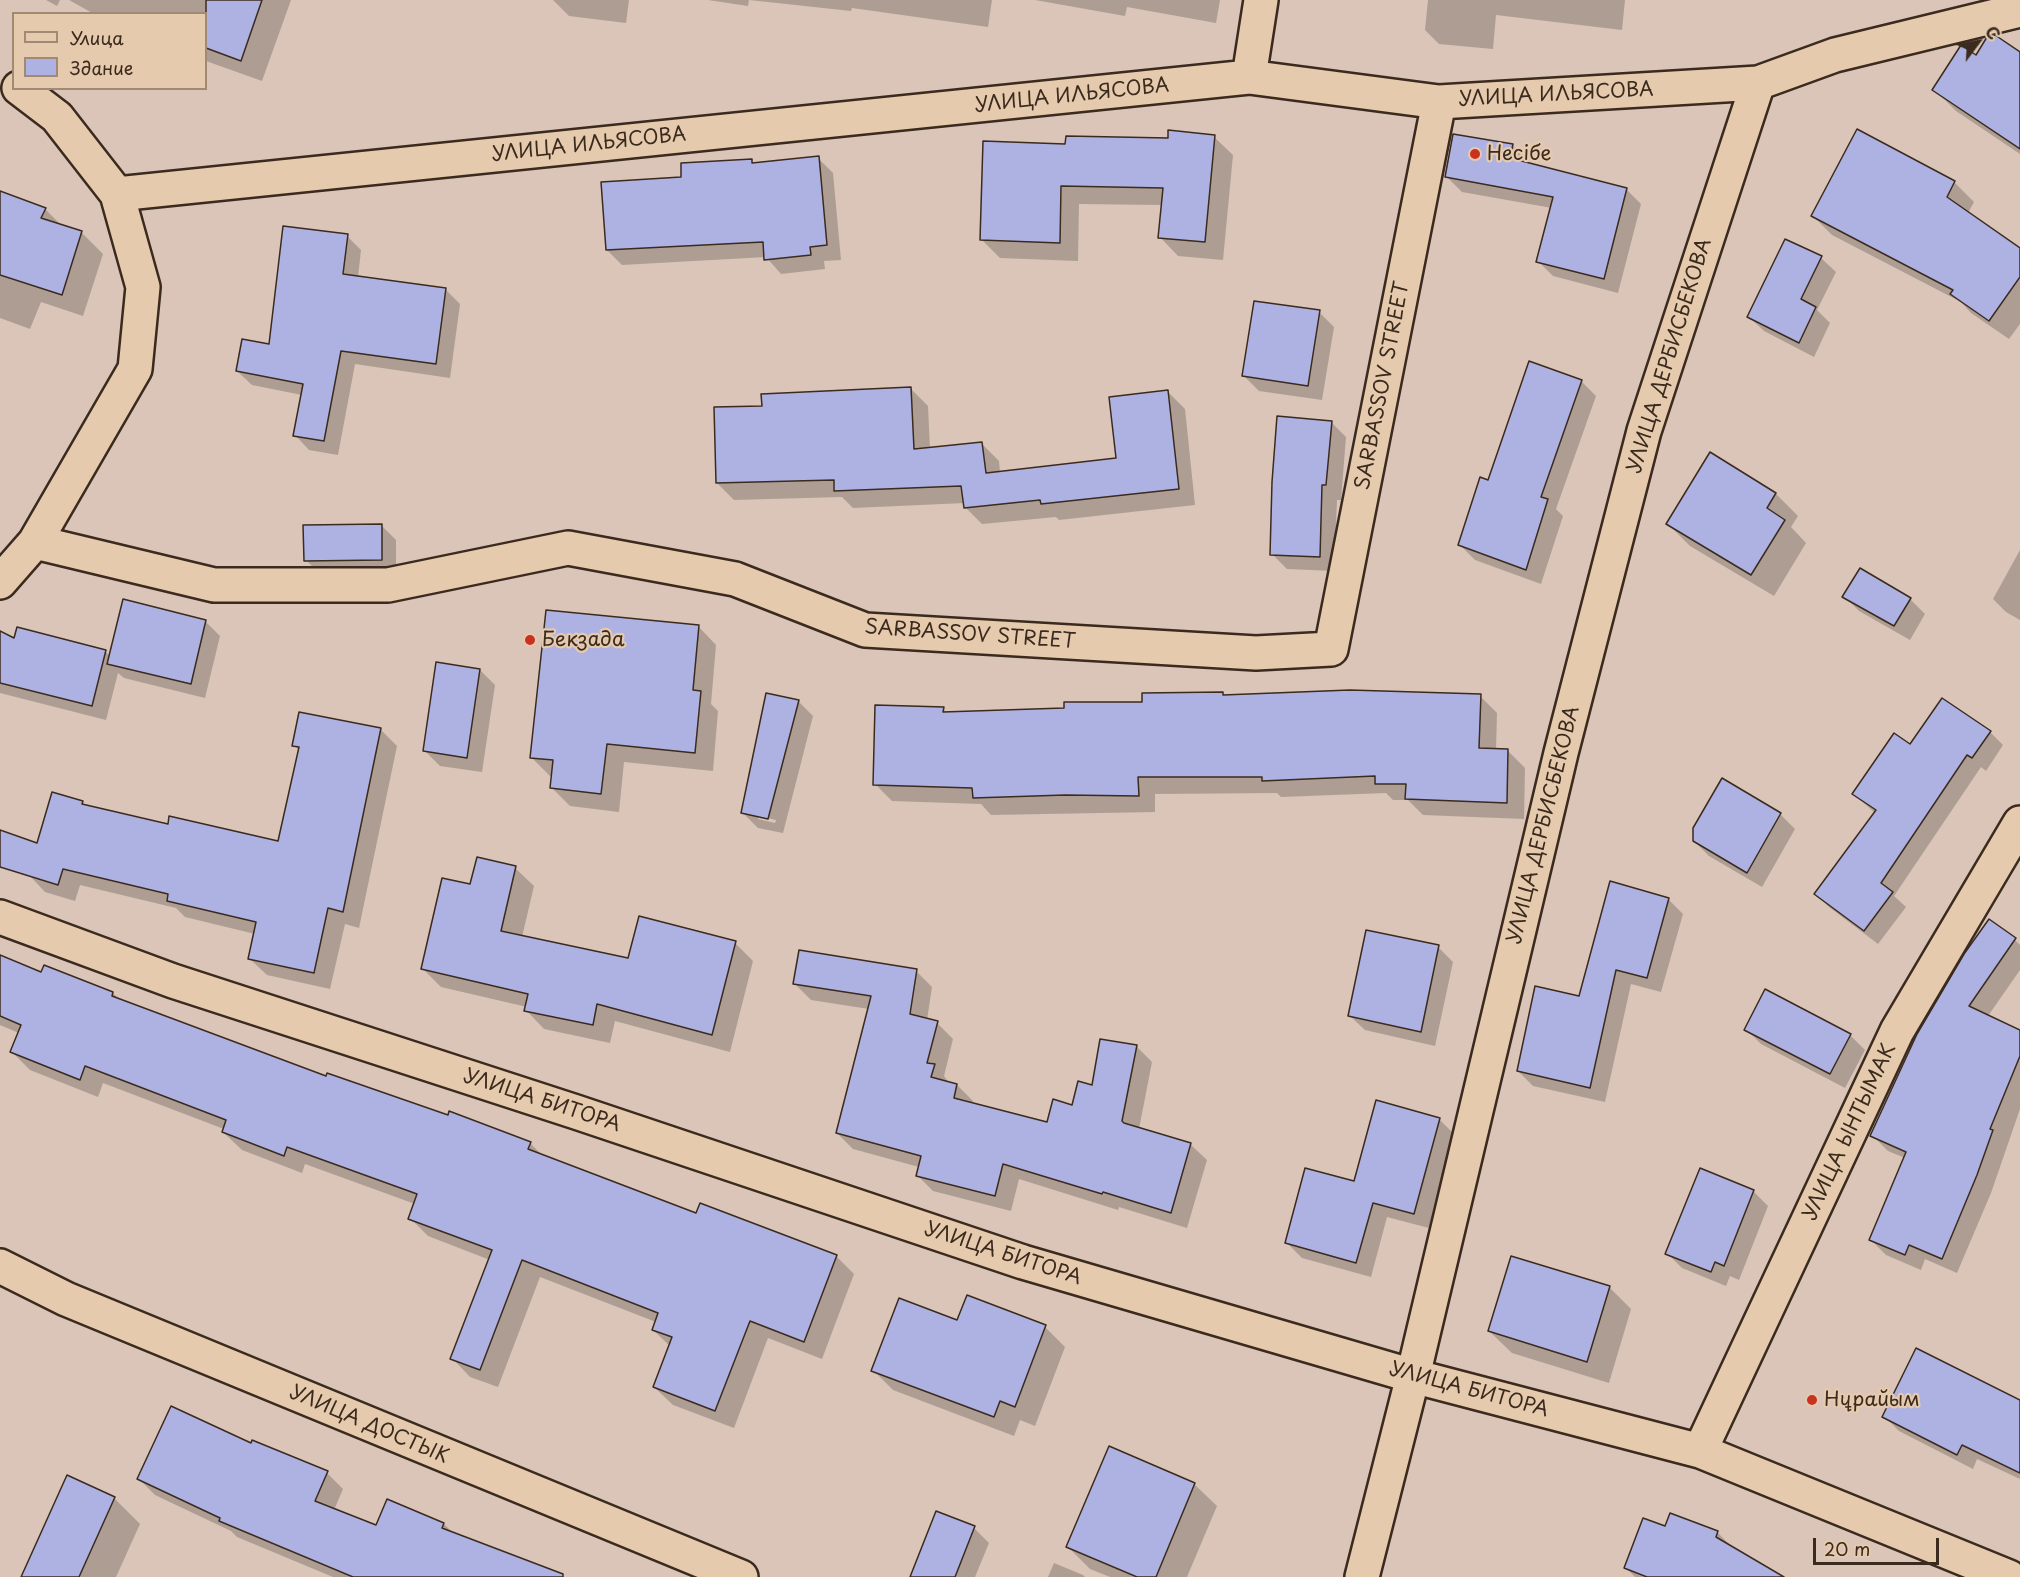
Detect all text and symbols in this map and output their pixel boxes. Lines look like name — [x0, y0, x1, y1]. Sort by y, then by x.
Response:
legend — [12, 12, 207, 90]
north arrow — [1948, 12, 2008, 72]
text: С — [1980, 21, 2007, 44]
text: Улица — [70, 24, 124, 51]
text: Здание — [70, 54, 133, 81]
street label: УЛИЦА ИЛЬЯСОВА — [974, 74, 1170, 118]
street label: УЛИЦА ИЛЬЯСОВА — [1458, 78, 1654, 112]
street label: УЛИЦА ИЛЬЯСОВА — [491, 123, 687, 167]
place label: Несібе — [1487, 142, 1551, 166]
marker: Несібе — [1468, 147, 1482, 161]
street label: УЛИЦА ДЕРБИСБЕКОВА — [1623, 236, 1717, 476]
street label: SARBASSOV STREET — [1351, 280, 1415, 492]
street label: SARBASSOV STREET — [864, 616, 1076, 654]
place label: Бекзада — [542, 628, 624, 652]
marker: Бекзада — [523, 633, 537, 647]
street label: УЛИЦА ДЕРБИСБЕКОВА — [1503, 704, 1585, 946]
street label: УЛИЦА ЫНТЫМАК — [1798, 1040, 1902, 1224]
street label: УЛИЦА БИТОРА — [461, 1064, 623, 1138]
street label: УЛИЦА БИТОРА — [922, 1217, 1084, 1291]
street label: УЛИЦА БИТОРА — [1387, 1357, 1551, 1423]
street label: УЛИЦА ДОСТЫК — [286, 1381, 452, 1469]
place label: Нұрайым — [1824, 1388, 1920, 1412]
marker: Нұрайым — [1805, 1393, 1819, 1407]
scale bar — [1816, 1526, 1942, 1564]
text: 20 m — [1824, 1535, 1870, 1562]

